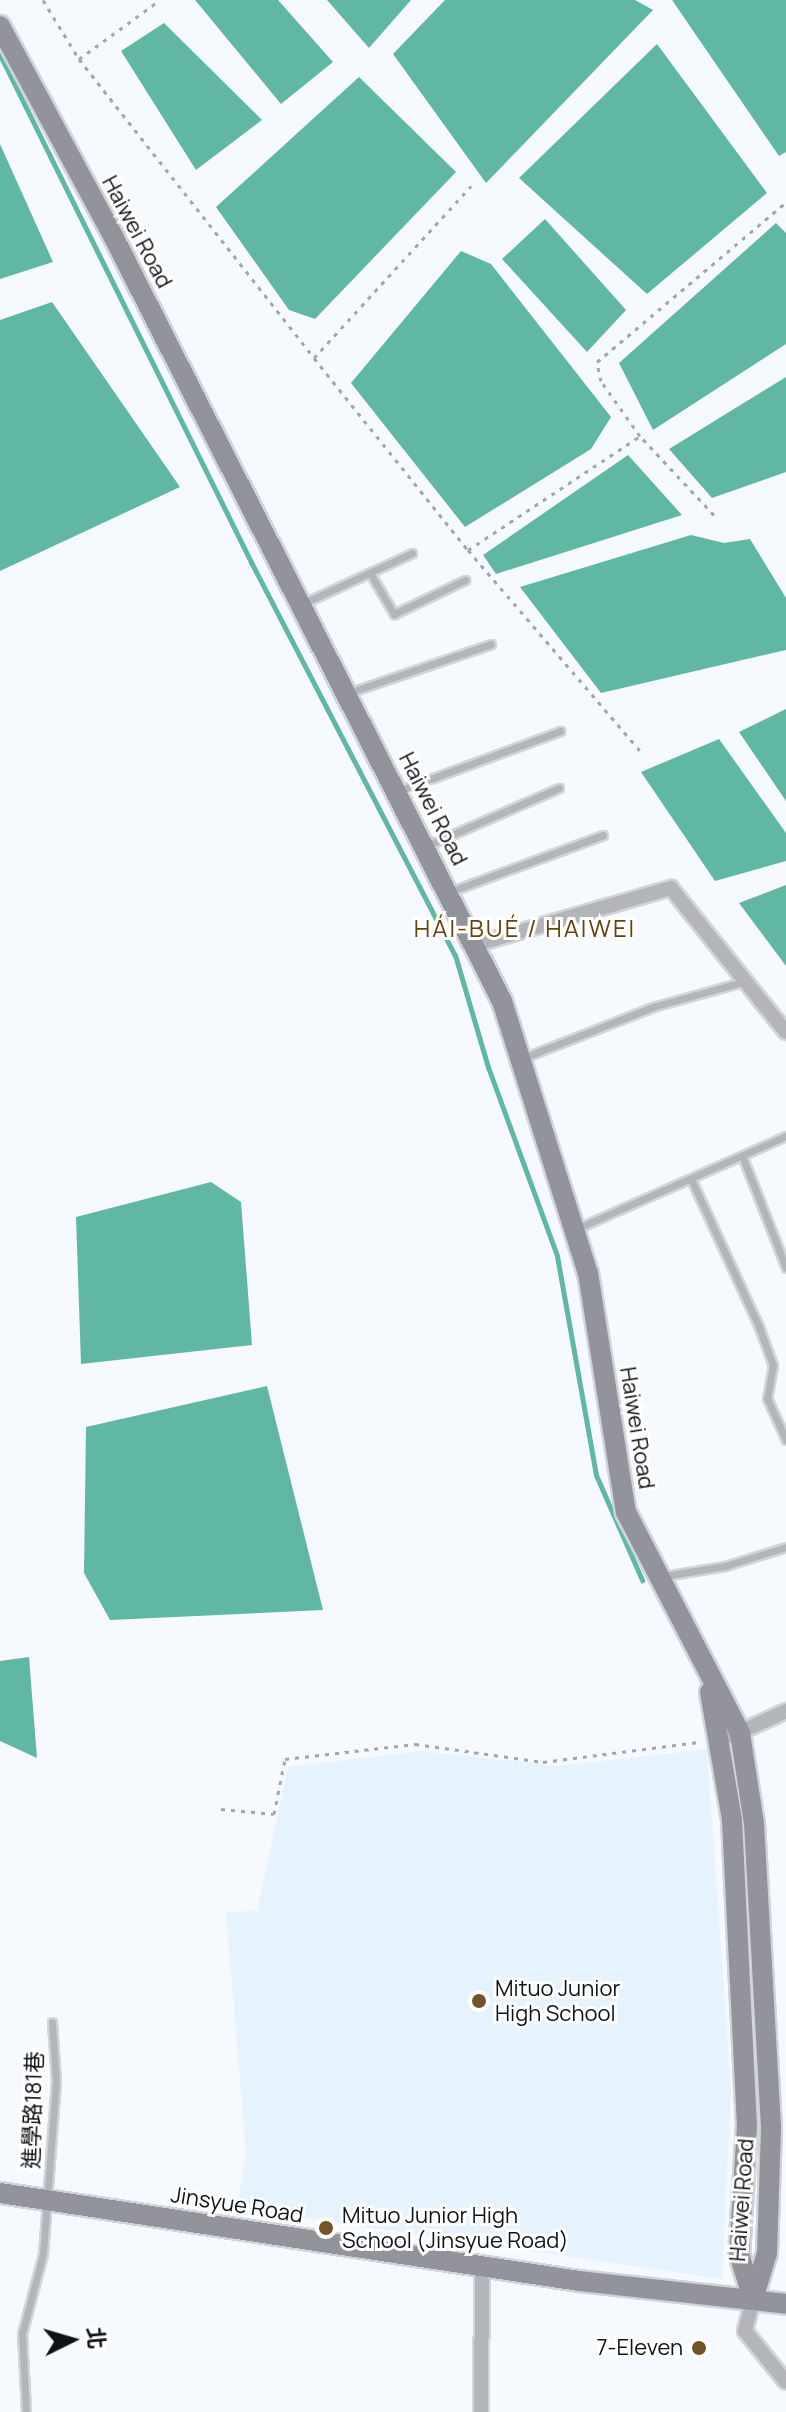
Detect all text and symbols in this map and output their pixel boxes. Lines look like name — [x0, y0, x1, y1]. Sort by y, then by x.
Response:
street label: Haiwei Road — [96, 171, 178, 293]
street label: Haiwei Road — [393, 748, 473, 870]
district label: HÁI-BUÉ / HAIWEI — [414, 914, 636, 942]
street label: Haiwei Road — [614, 1365, 660, 1491]
place label: Mituo Junior High School — [495, 1975, 620, 2026]
marker: Mituo Junior High School — [470, 1992, 488, 2010]
street label: 進學路181巷 — [18, 2051, 48, 2169]
street label: Haiwei Road — [725, 2138, 759, 2262]
street label: Jinsyue Road — [169, 2182, 305, 2228]
place label: Mituo Junior High School (Jinsyue Road) — [342, 2202, 569, 2254]
marker: Mituo Junior High School (Jinsyue Road) — [317, 2219, 335, 2237]
north arrow — [32, 2300, 112, 2380]
text: 北 — [80, 2326, 112, 2350]
place label: 7-Eleven — [597, 2335, 683, 2361]
marker: 7-Eleven — [690, 2339, 708, 2357]

